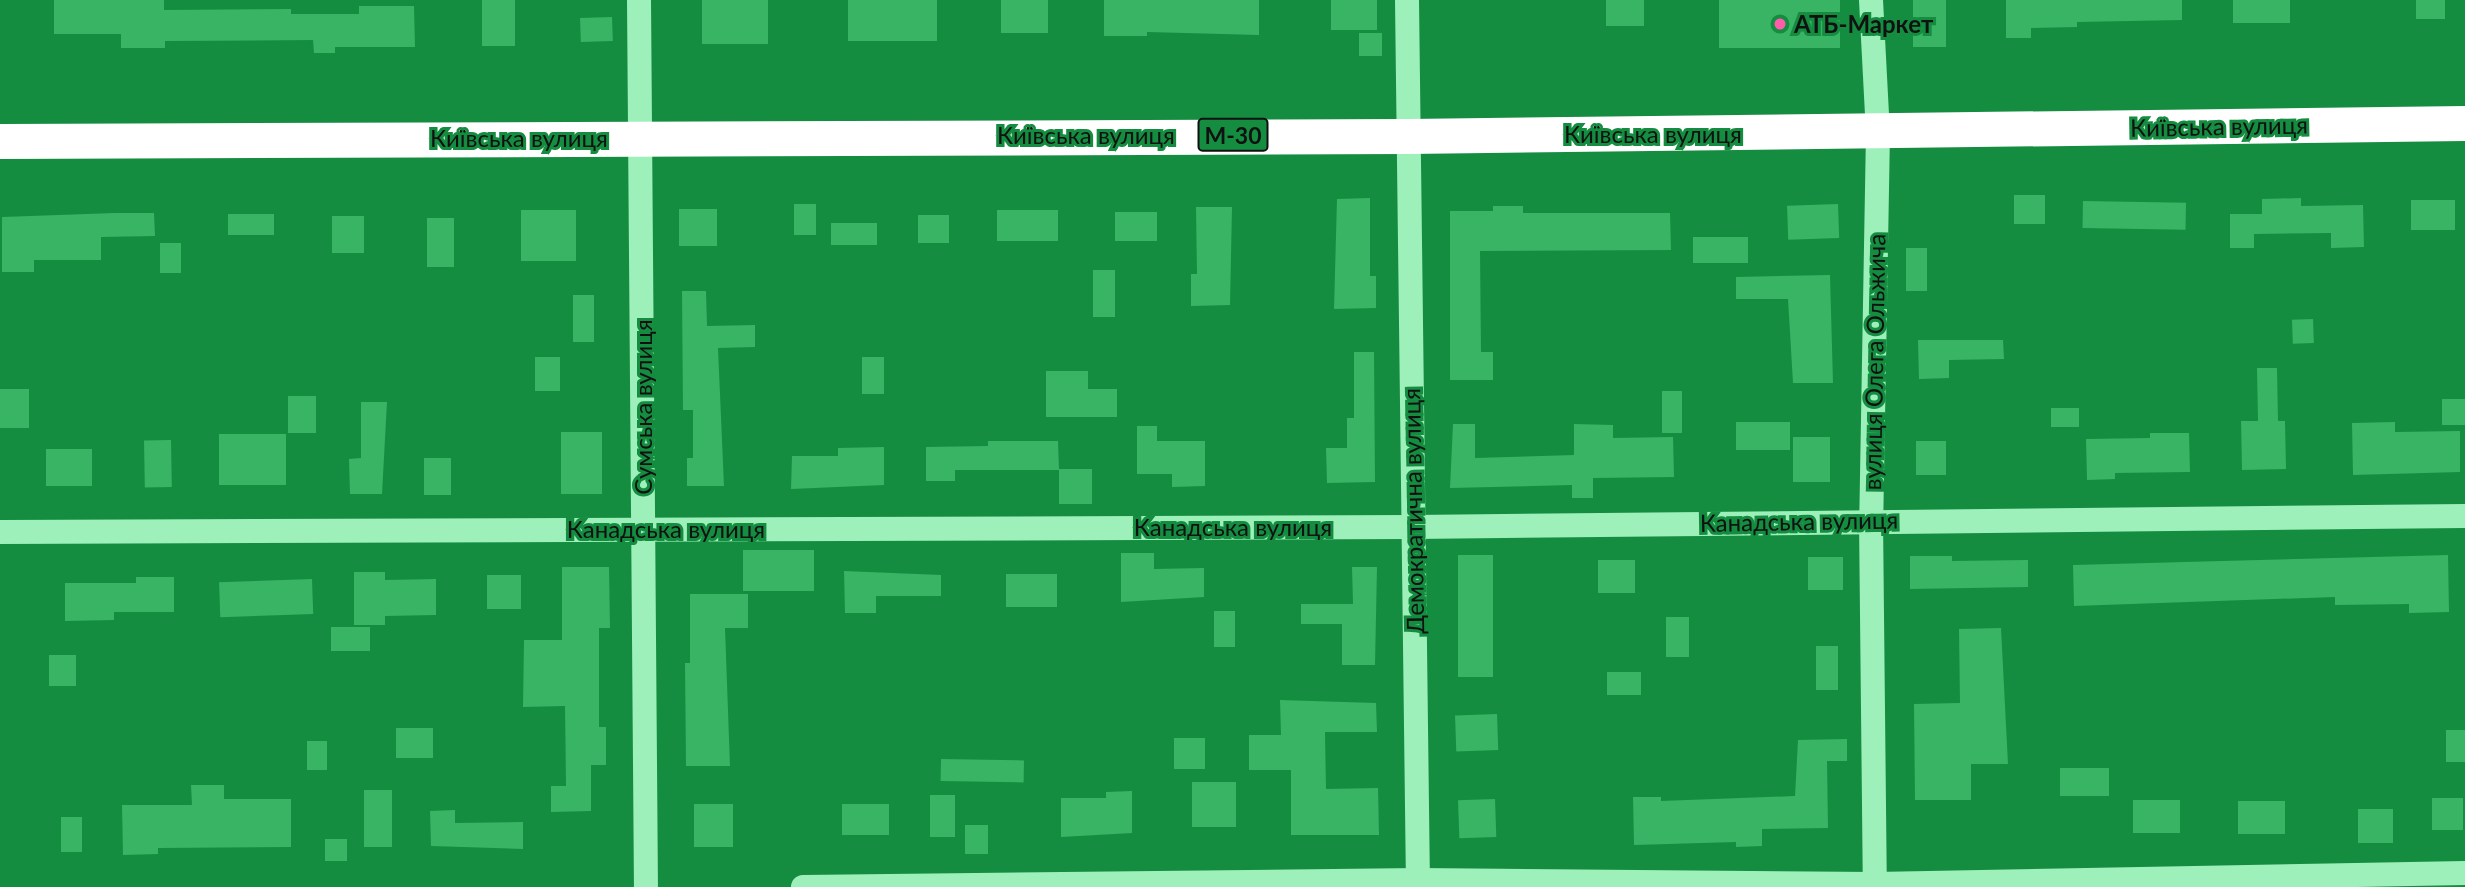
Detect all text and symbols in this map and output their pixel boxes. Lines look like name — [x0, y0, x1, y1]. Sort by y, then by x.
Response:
place label: АТБ-Маркет — [1794, 10, 1933, 38]
marker: АТБ-Маркет — [1772, 16, 1788, 32]
street label: Київська вулиця — [2130, 110, 2308, 142]
road number: М-30 — [1196, 116, 1270, 154]
street label: Київська вулиця — [1564, 120, 1742, 148]
street label: Київська вулиця — [997, 121, 1175, 149]
street label: Київська вулиця — [430, 124, 608, 152]
street label: вулиця Олега Ольжича — [1857, 234, 1891, 490]
street label: Сумська вулиця — [629, 319, 657, 495]
street label: Демократична вулиця — [1396, 388, 1430, 634]
street label: Канадська вулиця — [1700, 505, 1898, 537]
street label: Канадська вулиця — [1134, 513, 1332, 541]
street label: Канадська вулиця — [567, 515, 765, 543]

